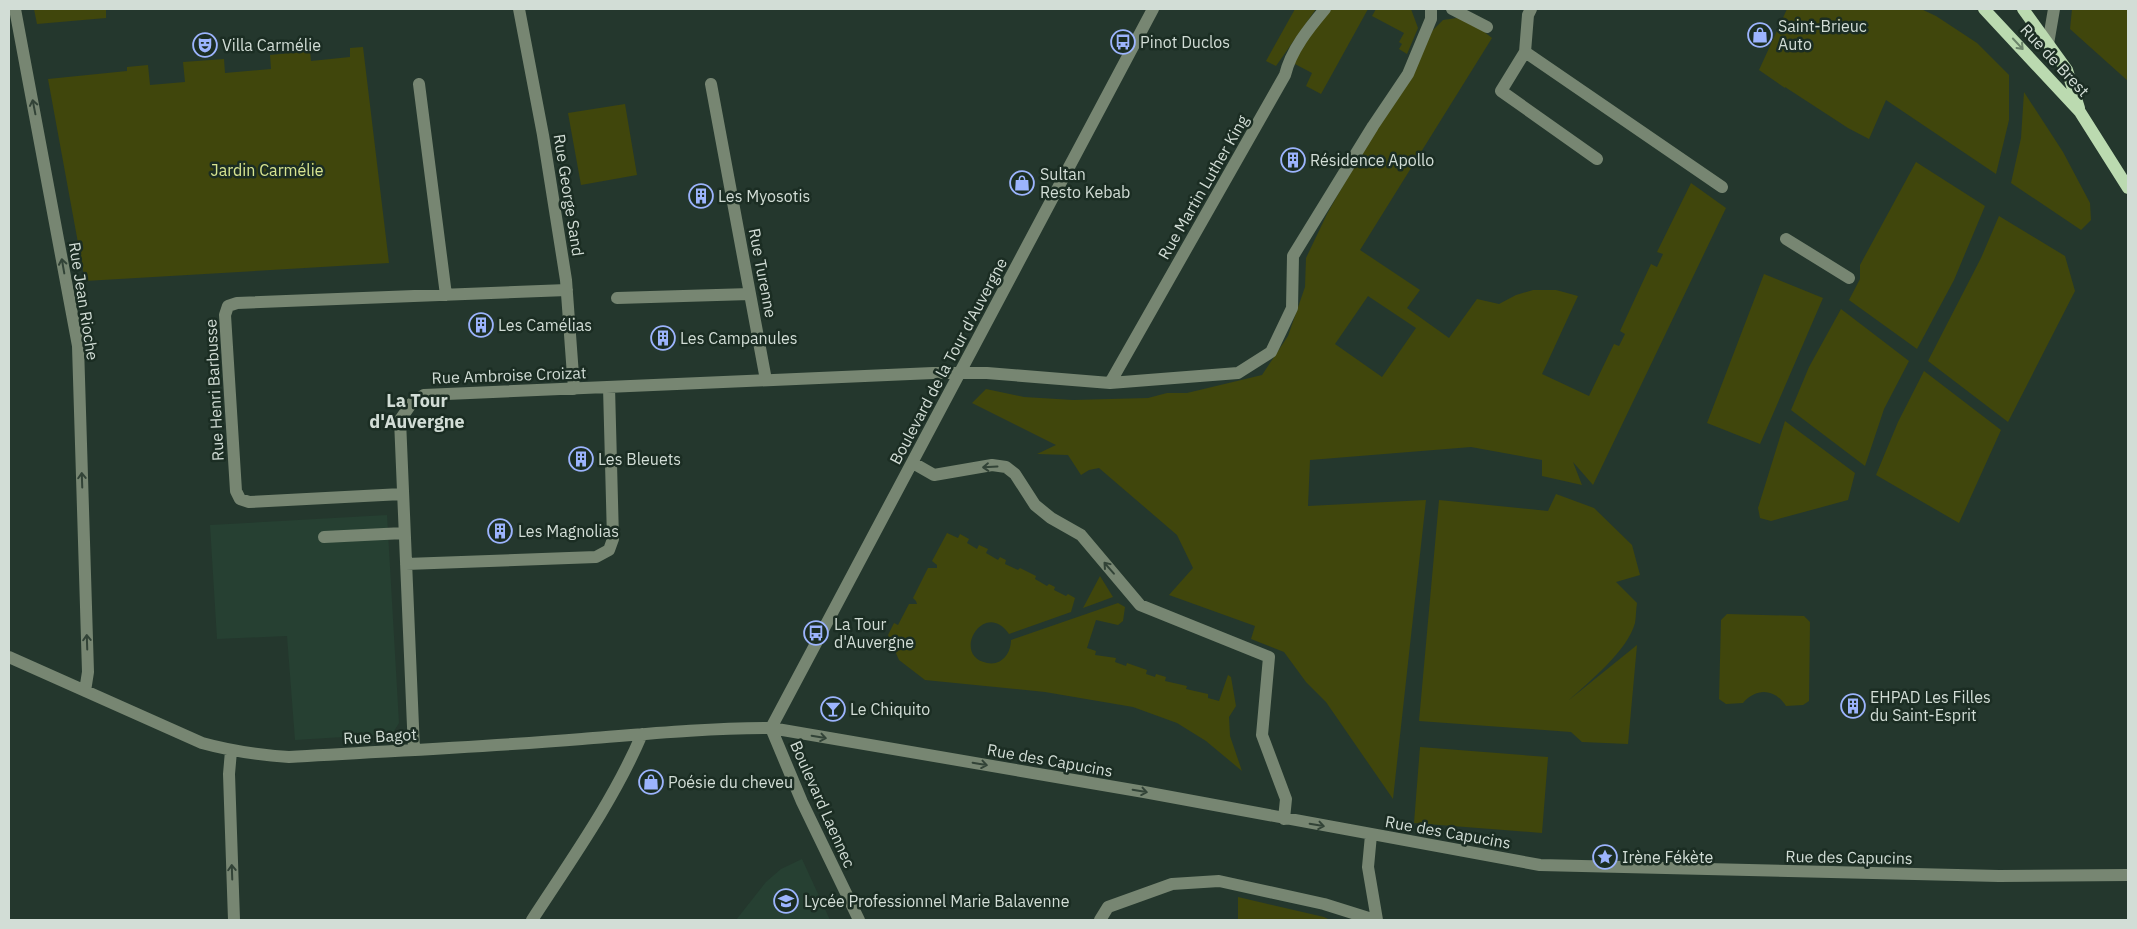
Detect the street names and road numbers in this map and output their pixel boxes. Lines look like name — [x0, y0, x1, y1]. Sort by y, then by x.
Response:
street label: Rue de Brest — [2016, 20, 2094, 100]
street label: Rue Martin Luther King — [1153, 111, 1253, 263]
street label: Rue George Sand — [549, 132, 589, 258]
street label: Rue Turenne — [745, 226, 782, 320]
street label: Rue Jean Rioche — [65, 240, 103, 362]
street label: Boulevard de la Tour d'Auvergne — [885, 254, 1011, 468]
street label: Rue Henri Barbusse — [200, 318, 228, 462]
street label: Rue Ambroise Croizat — [431, 362, 587, 388]
street label: Rue Bagot — [343, 724, 417, 748]
street label: Boulevard Laennec — [786, 737, 860, 871]
street label: Rue des Capucins — [986, 739, 1114, 781]
street label: Rue des Capucins — [1384, 811, 1512, 853]
street label: Rue des Capucins — [1785, 846, 1913, 868]

